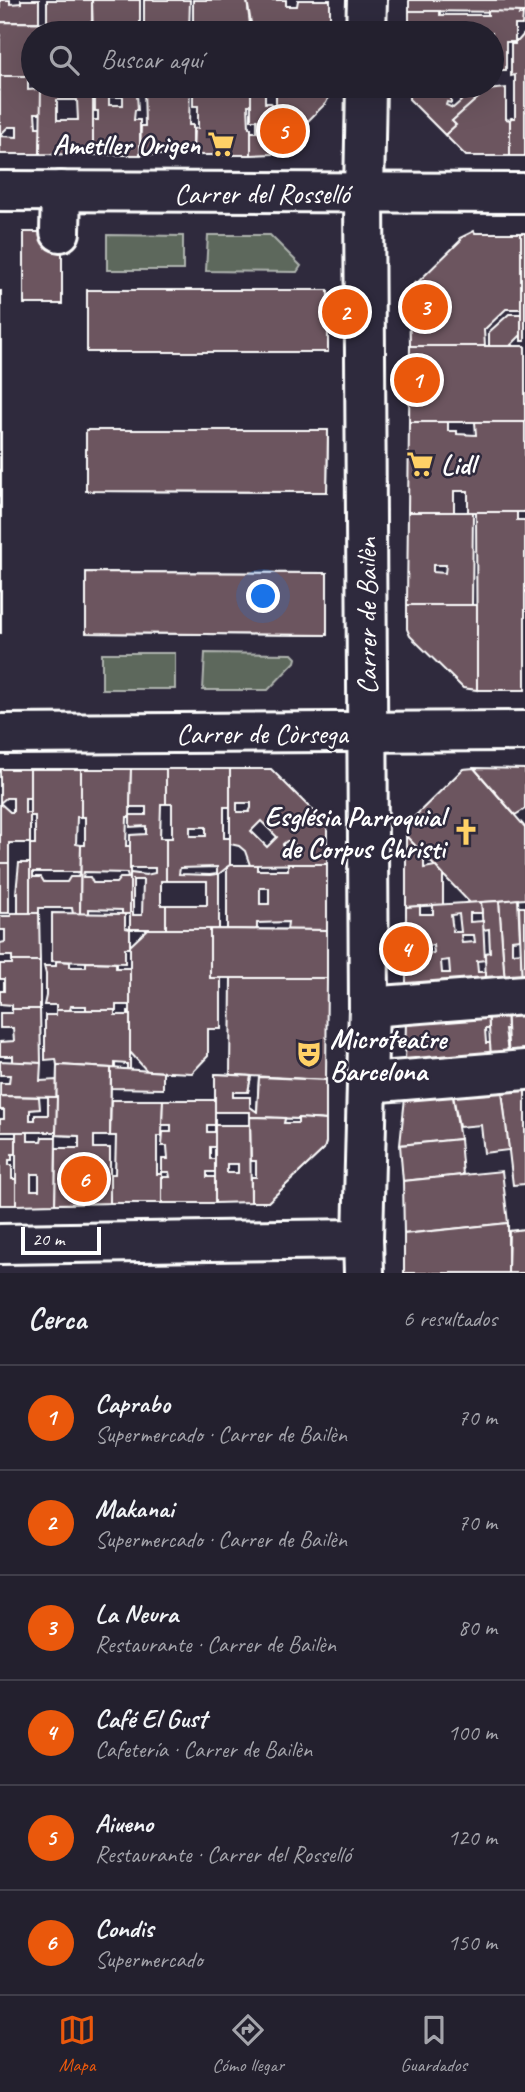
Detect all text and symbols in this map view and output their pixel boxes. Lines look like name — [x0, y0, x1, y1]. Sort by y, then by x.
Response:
search box — [21, 21, 504, 98]
icon: search — [45, 41, 83, 79]
text: Buscar aquí — [101, 43, 203, 76]
pin: 5 — [260, 105, 306, 157]
place label: Ametller Origen — [53, 127, 201, 162]
supermarket icon: Ametller Origen — [206, 129, 236, 159]
street label: Carrer del Rosselló — [174, 176, 354, 211]
pin: 3 — [402, 281, 448, 333]
pin: 2 — [322, 286, 368, 338]
pin: 1 — [394, 354, 440, 406]
place label: Lidl — [441, 447, 480, 482]
supermarket icon: Lidl — [405, 449, 435, 479]
street label: Carrer de Bailèn — [349, 536, 384, 694]
your location — [246, 579, 280, 613]
street label: Carrer de Còrsega — [176, 716, 349, 751]
place label: Església Parroquial de Corpus Christi — [265, 799, 450, 866]
church icon: Església Parroquial de Corpus Christi — [451, 817, 481, 847]
pin: 4 — [383, 923, 429, 975]
place label: Microteatre Barcelona — [330, 1021, 449, 1088]
theatre icon: Microteatre Barcelona — [294, 1039, 324, 1069]
pin: 6 — [61, 1153, 107, 1205]
scale bar — [21, 1224, 102, 1256]
text: 20 m — [32, 1227, 64, 1251]
text: Cerca — [28, 1300, 86, 1338]
text: 6 resultados — [403, 1304, 497, 1333]
text: Caprabo — [95, 1387, 170, 1420]
text: 1 — [46, 1403, 56, 1432]
text: 70 m — [458, 1403, 497, 1432]
text: Supermercado · Carrer de Bailèn — [95, 1420, 347, 1449]
text: Makanai — [95, 1492, 174, 1525]
text: 2 — [46, 1508, 56, 1537]
text: 70 m — [458, 1508, 497, 1537]
text: Supermercado · Carrer de Bailèn — [95, 1525, 347, 1554]
text: La Neura — [95, 1597, 178, 1630]
text: 3 — [46, 1613, 56, 1642]
text: 80 m — [458, 1613, 497, 1642]
text: Restaurante · Carrer de Bailèn — [95, 1630, 336, 1659]
text: Café El Gust — [95, 1702, 207, 1735]
text: 4 — [46, 1718, 56, 1747]
text: 100 m — [448, 1718, 497, 1747]
text: Cafetería · Carrer de Bailèn — [95, 1735, 312, 1764]
text: Aiueno — [95, 1807, 153, 1840]
text: 5 — [46, 1823, 56, 1852]
text: 120 m — [448, 1823, 497, 1852]
text: Restaurante · Carrer del Rosselló — [95, 1840, 351, 1869]
text: Condis — [95, 1912, 153, 1945]
text: 6 — [46, 1928, 56, 1957]
text: 150 m — [448, 1928, 497, 1957]
text: Supermercado — [95, 1945, 203, 1974]
tab: Mapa — [58, 2011, 96, 2077]
tab: Cómo llegar — [212, 2011, 284, 2077]
tab: Guardados — [400, 2011, 467, 2077]

